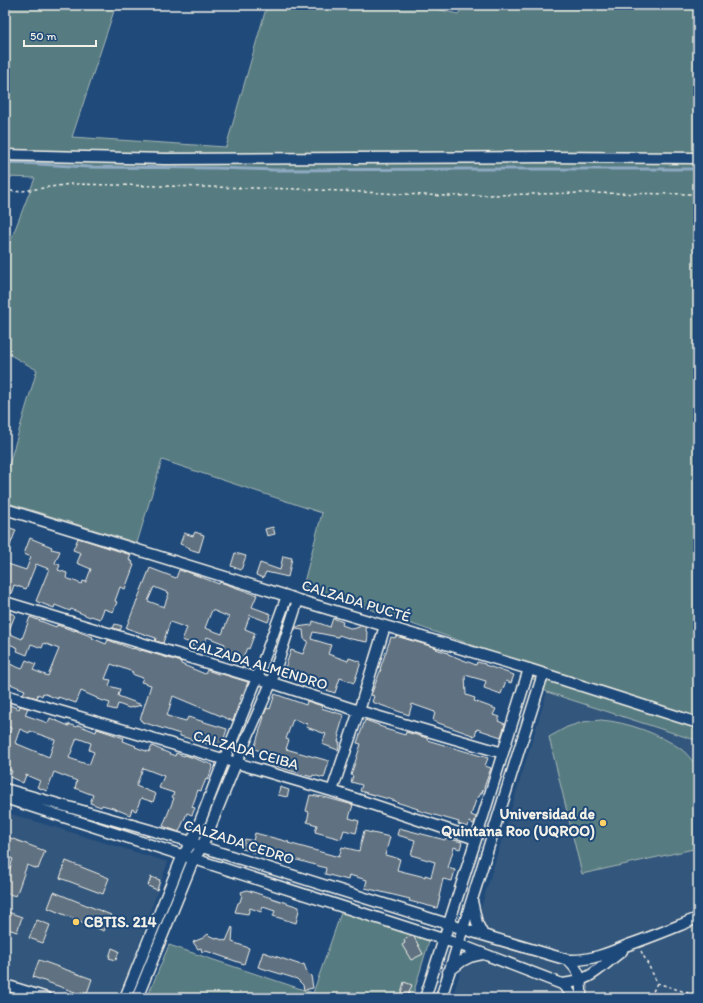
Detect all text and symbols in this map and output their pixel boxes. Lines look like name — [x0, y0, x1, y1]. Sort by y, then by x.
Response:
scale bar — [24, 22, 96, 48]
text: 50 m — [30, 29, 56, 43]
street label: CALZADA PUCTÉ — [299, 576, 413, 626]
street label: CALZADA ALMENDRO — [186, 634, 330, 694]
street label: CALZADA CEIBA — [191, 726, 301, 774]
place label: Universidad de Quintana Roo (UQROO) — [441, 805, 595, 841]
street label: CALZADA CEDRO — [181, 816, 297, 868]
marker: Universidad de Quintana Roo (UQROO) — [598, 818, 608, 828]
place label: CBTIS. 214 — [84, 913, 157, 931]
marker: CBTIS. 214 — [71, 917, 81, 927]

